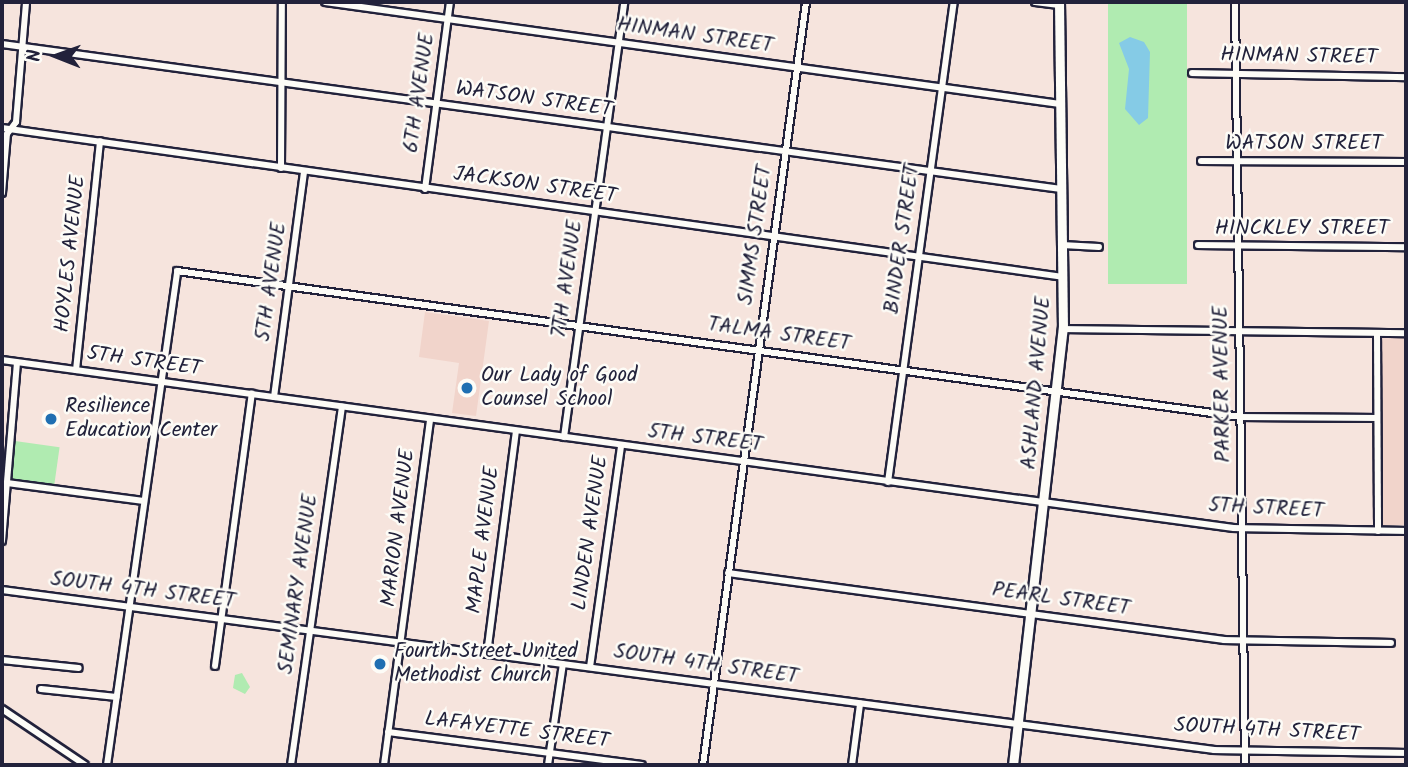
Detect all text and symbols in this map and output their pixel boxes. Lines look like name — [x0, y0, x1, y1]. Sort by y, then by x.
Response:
street label: HINMAN STREET — [615, 13, 775, 59]
north arrow — [21, 21, 91, 91]
street label: 6TH AVENUE — [399, 31, 441, 155]
street label: HINMAN STREET — [1220, 43, 1378, 71]
text: N — [20, 49, 50, 62]
street label: WATSON STREET — [454, 77, 614, 123]
street label: WATSON STREET — [1225, 131, 1383, 157]
street label: JACKSON STREET — [452, 162, 618, 210]
street label: BINDER STREET — [880, 162, 926, 316]
street label: SIMMS STREET — [734, 164, 778, 306]
street label: HOYLES AVENUE — [50, 174, 92, 334]
street label: HINCKLEY STREET — [1215, 216, 1389, 242]
street label: 7TH AVENUE — [547, 218, 589, 340]
street label: 5TH AVENUE — [251, 221, 293, 343]
street label: ASHLAND AVENUE — [1017, 295, 1057, 471]
street label: PARKER AVENUE — [1209, 305, 1237, 463]
street label: TALMA STREET — [706, 313, 852, 357]
street label: 5TH STREET — [85, 341, 203, 383]
place label: Our Lady of Good Counsel School — [481, 363, 638, 413]
marker: Our Lady of Good Counsel School — [459, 380, 475, 396]
place label: Resilience Education Center — [65, 394, 217, 444]
marker: Resilience Education Center — [43, 411, 59, 427]
street label: 5TH STREET — [646, 419, 764, 459]
street label: MARION AVENUE — [377, 448, 421, 608]
street label: LINDEN AVENUE — [568, 454, 614, 612]
street label: MAPLE AVENUE — [462, 465, 506, 615]
street label: SEMINARY AVENUE — [274, 492, 324, 676]
street label: 5TH STREET — [1208, 493, 1324, 525]
street label: SOUTH 4TH STREET — [49, 567, 237, 615]
street label: PEARL STREET — [990, 578, 1132, 622]
place label: Fourth Street United Methodist Church — [394, 639, 578, 689]
street label: SOUTH 4TH STREET — [612, 640, 800, 690]
marker: Fourth Street United Methodist Church — [372, 656, 388, 672]
street label: LAFAYETTE STREET — [423, 707, 611, 755]
street label: SOUTH 4TH STREET — [1173, 714, 1361, 748]

